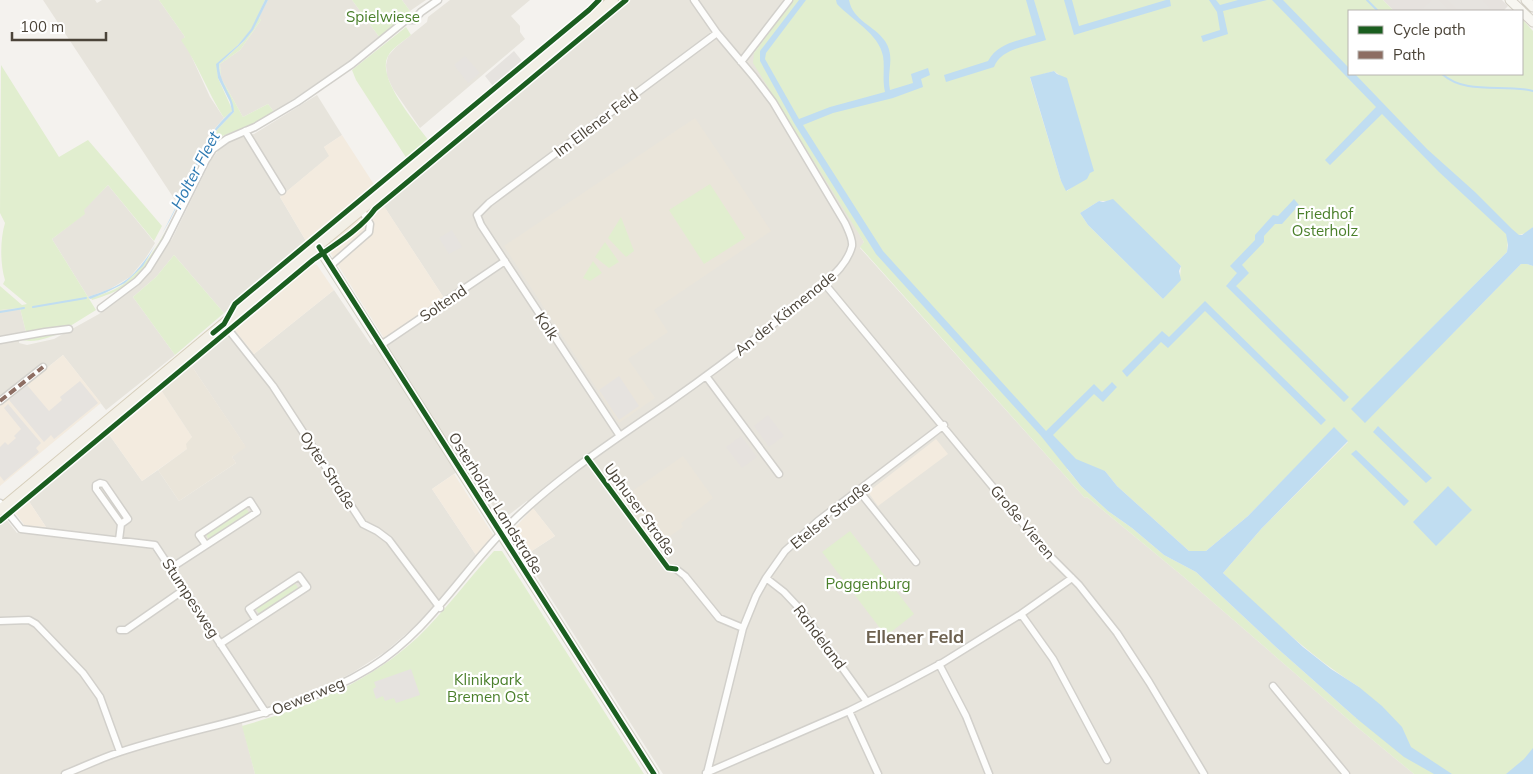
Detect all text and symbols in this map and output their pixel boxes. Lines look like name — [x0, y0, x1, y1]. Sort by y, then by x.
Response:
park label: Spielwiese — [346, 7, 420, 26]
scale bar — [12, 10, 106, 42]
legend — [1348, 10, 1523, 75]
text: 100 m — [20, 17, 64, 36]
text: Cycle path — [1393, 20, 1466, 39]
text: Path — [1393, 45, 1425, 64]
street label: Im Ellener Feld — [550, 85, 642, 161]
water label: Holter Fleet — [166, 127, 224, 212]
park label: Friedhof Osterholz — [1292, 204, 1358, 240]
street label: An der Kämenade — [730, 266, 840, 360]
street label: Soltend — [416, 280, 470, 326]
street label: Kolk — [531, 309, 563, 344]
street label: Oyter Straße — [296, 428, 360, 512]
street label: Osterholzer Landstraße — [445, 429, 547, 577]
street label: Uphuser Straße — [600, 459, 680, 559]
street label: Etelser Straße — [786, 477, 874, 553]
street label: Große Vieren — [986, 481, 1060, 563]
street label: Stumpesweg — [158, 555, 224, 641]
park label: Poggenburg — [825, 574, 911, 593]
street label: Rahdeland — [790, 601, 850, 673]
district label: Ellener Feld — [866, 625, 964, 648]
park label: Klinikpark Bremen Ost — [447, 670, 529, 706]
street label: Oewerweg — [269, 673, 347, 719]

